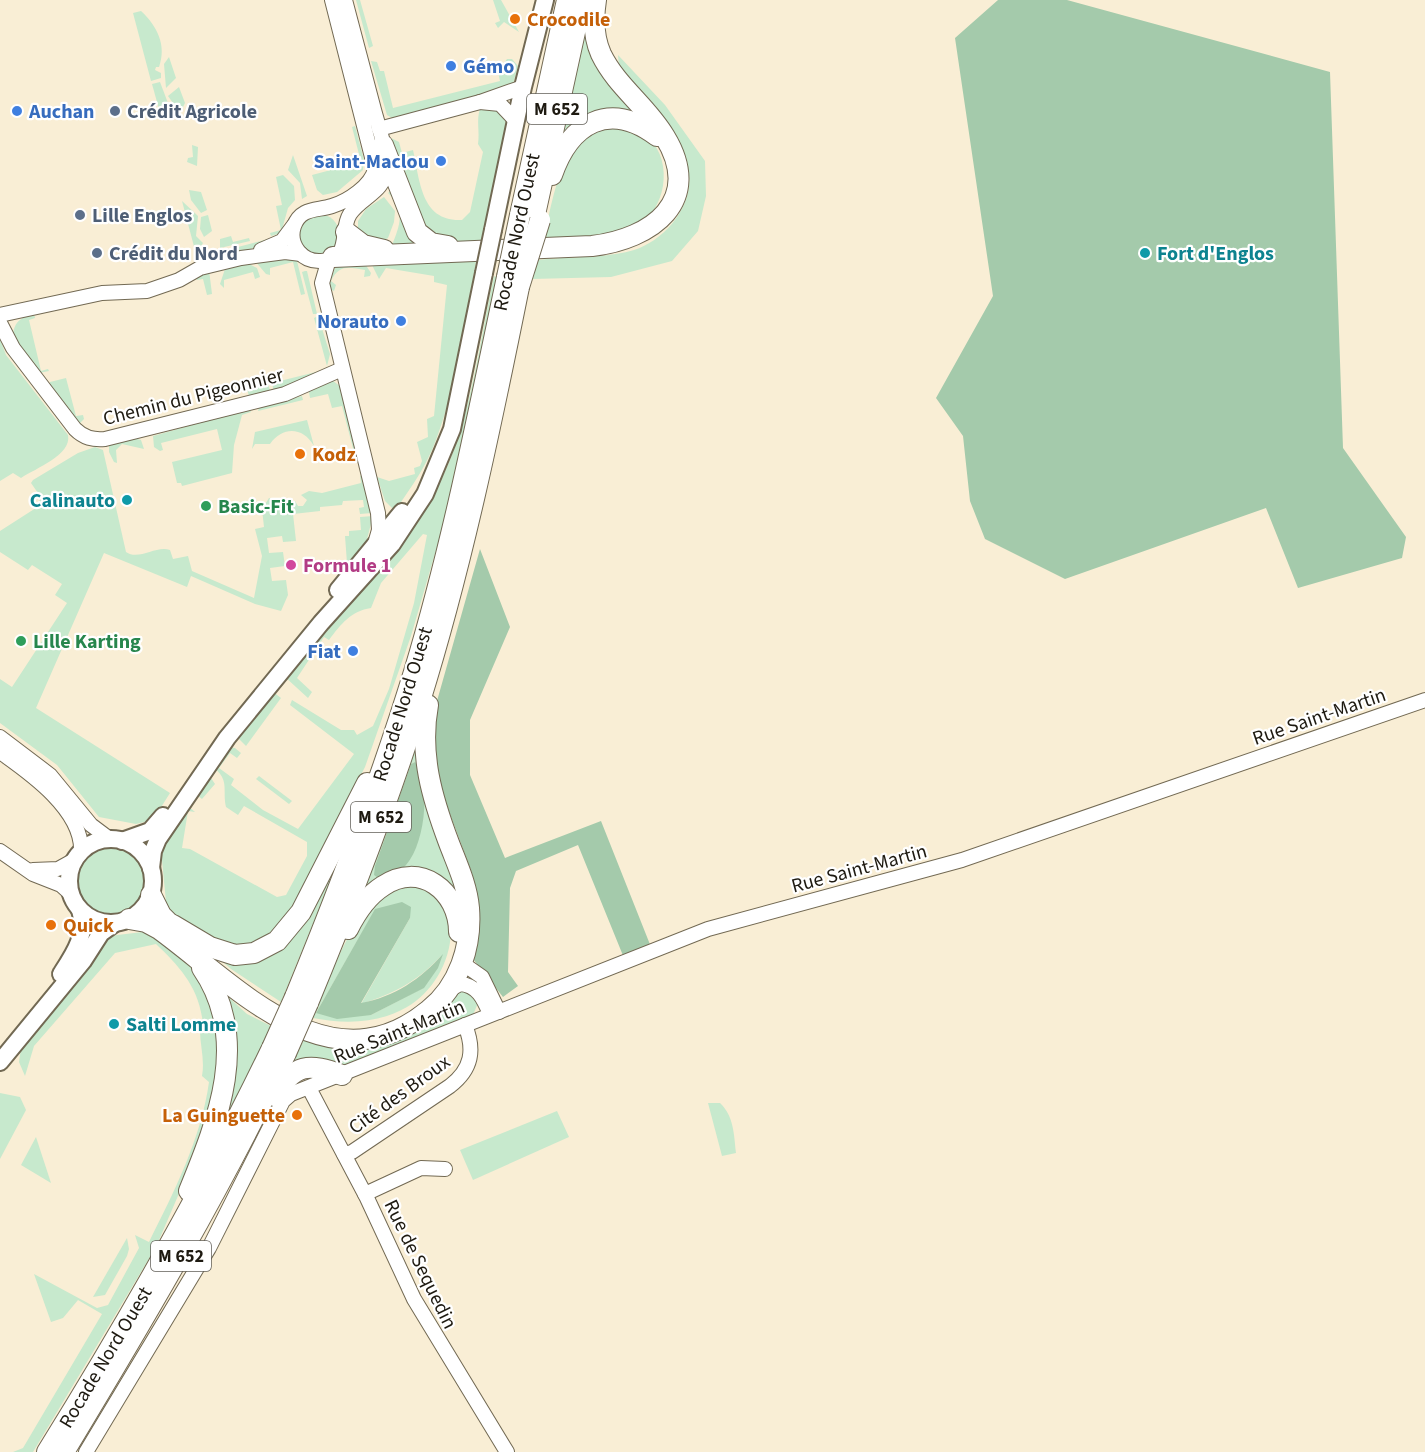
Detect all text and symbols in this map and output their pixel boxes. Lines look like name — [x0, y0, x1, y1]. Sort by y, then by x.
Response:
place label: Crocodile — [527, 6, 610, 34]
marker: Crocodile — [508, 12, 522, 26]
place label: Gémo — [463, 53, 514, 81]
marker: Gémo — [444, 59, 458, 73]
road number: M 652 — [527, 94, 587, 124]
place label: Auchan — [28, 98, 95, 126]
place label: Crédit Agricole — [127, 98, 257, 126]
marker: Auchan — [10, 104, 24, 118]
marker: Crédit Agricole — [108, 104, 122, 118]
place label: Saint-Maclou — [313, 148, 429, 176]
street label: Rocade Nord Ouest — [487, 151, 547, 314]
marker: Saint-Maclou — [434, 154, 448, 168]
place label: Lille Englos — [92, 202, 192, 230]
marker: Lille Englos — [73, 208, 87, 222]
place label: Crédit du Nord — [109, 240, 238, 268]
place label: Fort d'Englos — [1157, 240, 1274, 268]
marker: Crédit du Nord — [90, 246, 104, 260]
marker: Fort d'Englos — [1138, 246, 1152, 260]
place label: Norauto — [317, 308, 389, 336]
marker: Norauto — [394, 314, 408, 328]
street label: Chemin du Pigeonnier — [100, 361, 286, 433]
place label: Kodz — [312, 441, 356, 469]
marker: Kodz — [293, 447, 307, 461]
place label: Calinauto — [30, 487, 115, 515]
marker: Calinauto — [120, 493, 134, 507]
place label: Basic-Fit — [218, 493, 294, 521]
marker: Basic-Fit — [199, 499, 213, 513]
place label: Formule 1 — [303, 552, 391, 580]
marker: Formule 1 — [284, 558, 298, 572]
street label: Rocade Nord Ouest — [366, 623, 440, 785]
place label: Lille Karting — [33, 628, 141, 656]
marker: Lille Karting — [14, 634, 28, 648]
place label: Fiat — [307, 638, 341, 666]
marker: Fiat — [346, 644, 360, 658]
street label: Rue Saint-Martin — [1249, 681, 1390, 753]
road number: M 652 — [351, 802, 411, 832]
street label: Rue Saint-Martin — [788, 837, 930, 901]
place label: Quick — [63, 912, 114, 940]
marker: Quick — [44, 918, 58, 932]
street label: Rue Saint-Martin — [329, 993, 469, 1071]
place label: Salti Lomme — [126, 1011, 236, 1039]
marker: Salti Lomme — [107, 1017, 121, 1031]
street label: Cité des Broux — [343, 1048, 456, 1141]
place label: La Guinguette — [162, 1102, 285, 1130]
marker: La Guinguette — [290, 1108, 304, 1122]
street label: Rue de Sequedin — [377, 1195, 464, 1334]
road number: M 652 — [151, 1241, 211, 1271]
street label: Rocade Nord Ouest — [53, 1281, 159, 1434]

